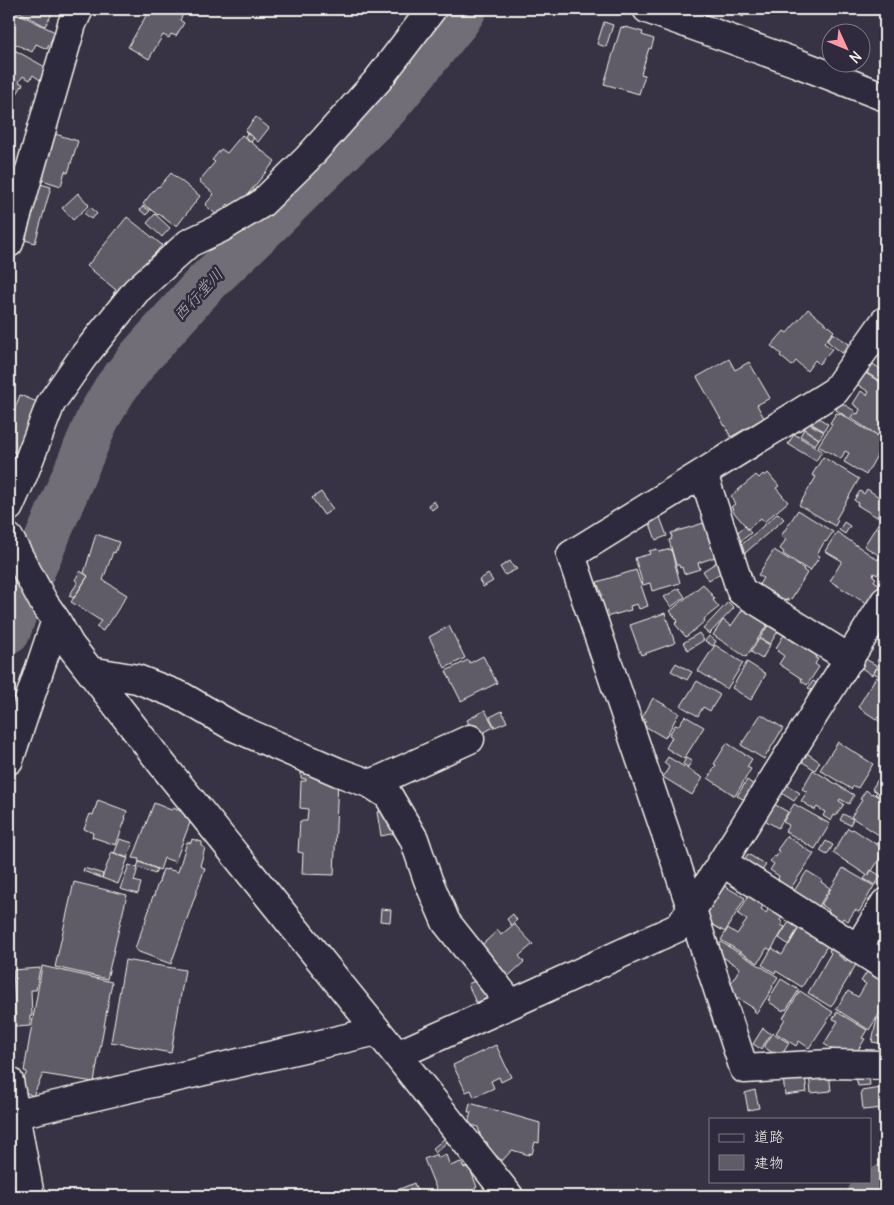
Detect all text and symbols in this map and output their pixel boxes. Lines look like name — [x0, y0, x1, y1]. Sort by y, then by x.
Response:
north arrow — [822, 22, 872, 72]
text: N — [846, 47, 865, 67]
water label: 西行堂川 — [169, 264, 227, 324]
legend — [709, 1118, 872, 1182]
text: 道路 — [754, 1127, 784, 1146]
text: 建物 — [754, 1153, 784, 1172]

